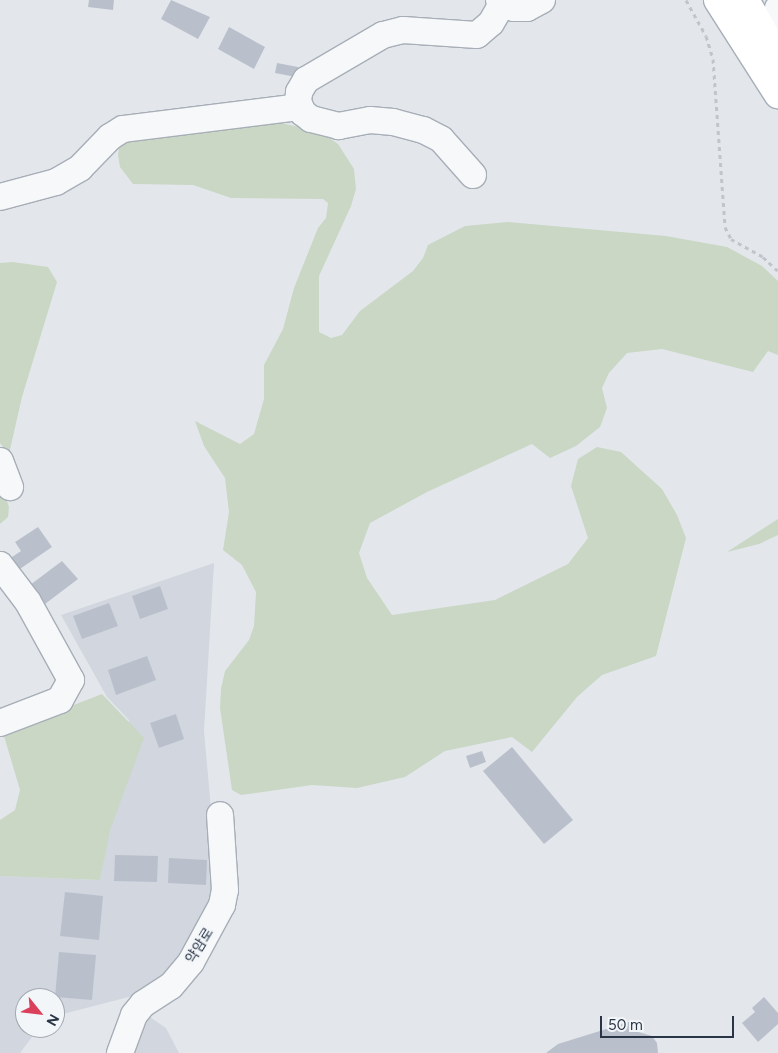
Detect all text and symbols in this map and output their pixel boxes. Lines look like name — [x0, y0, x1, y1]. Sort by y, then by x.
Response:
street label: 약암로 — [183, 925, 217, 967]
north arrow — [15, 988, 65, 1038]
scale bar — [603, 1006, 737, 1038]
text: N — [43, 1011, 63, 1029]
text: 50 m — [608, 1016, 643, 1034]

